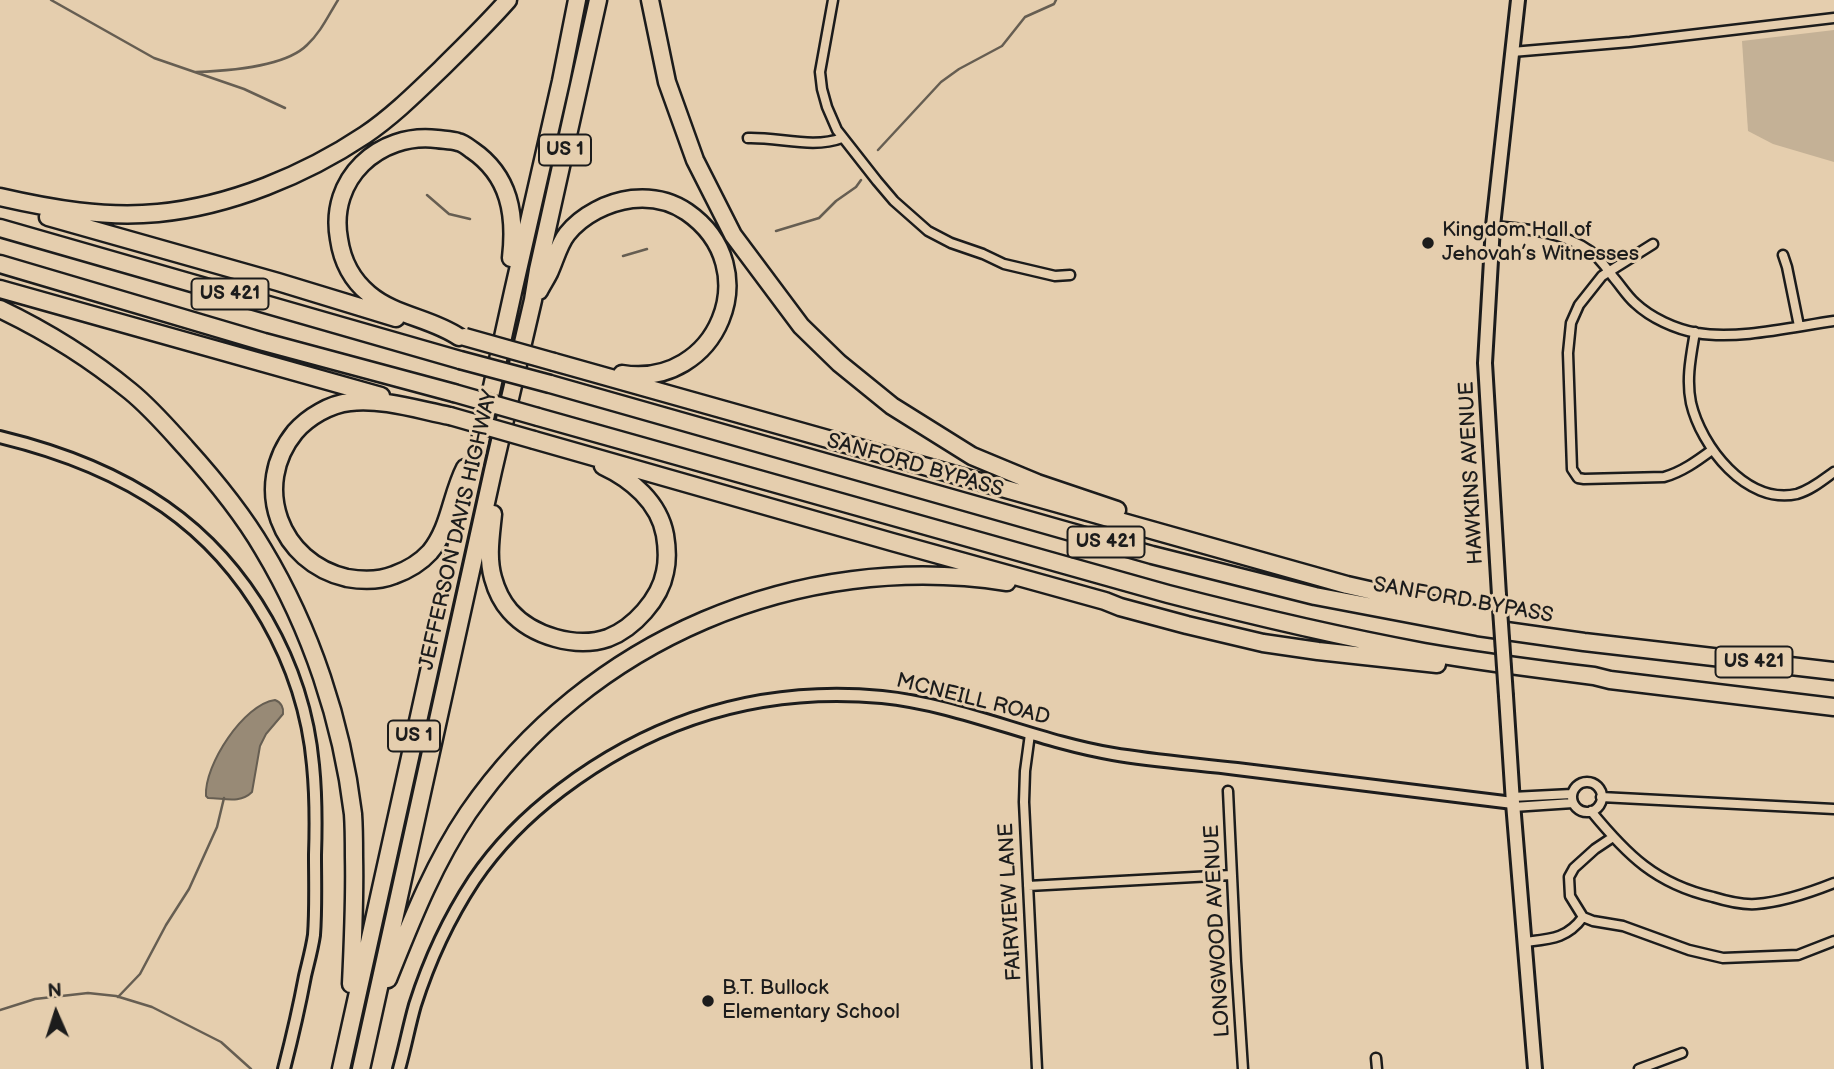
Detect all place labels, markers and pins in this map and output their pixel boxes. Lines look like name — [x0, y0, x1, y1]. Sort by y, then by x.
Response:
place label: Kingdom Hall of Jehovah’s Witnesses — [1442, 218, 1639, 268]
marker: Kingdom Hall of Jehovah’s Witnesses — [1420, 235, 1436, 251]
place label: B.T. Bullock Elementary School — [722, 976, 900, 1026]
marker: B.T. Bullock Elementary School — [700, 993, 716, 1009]

